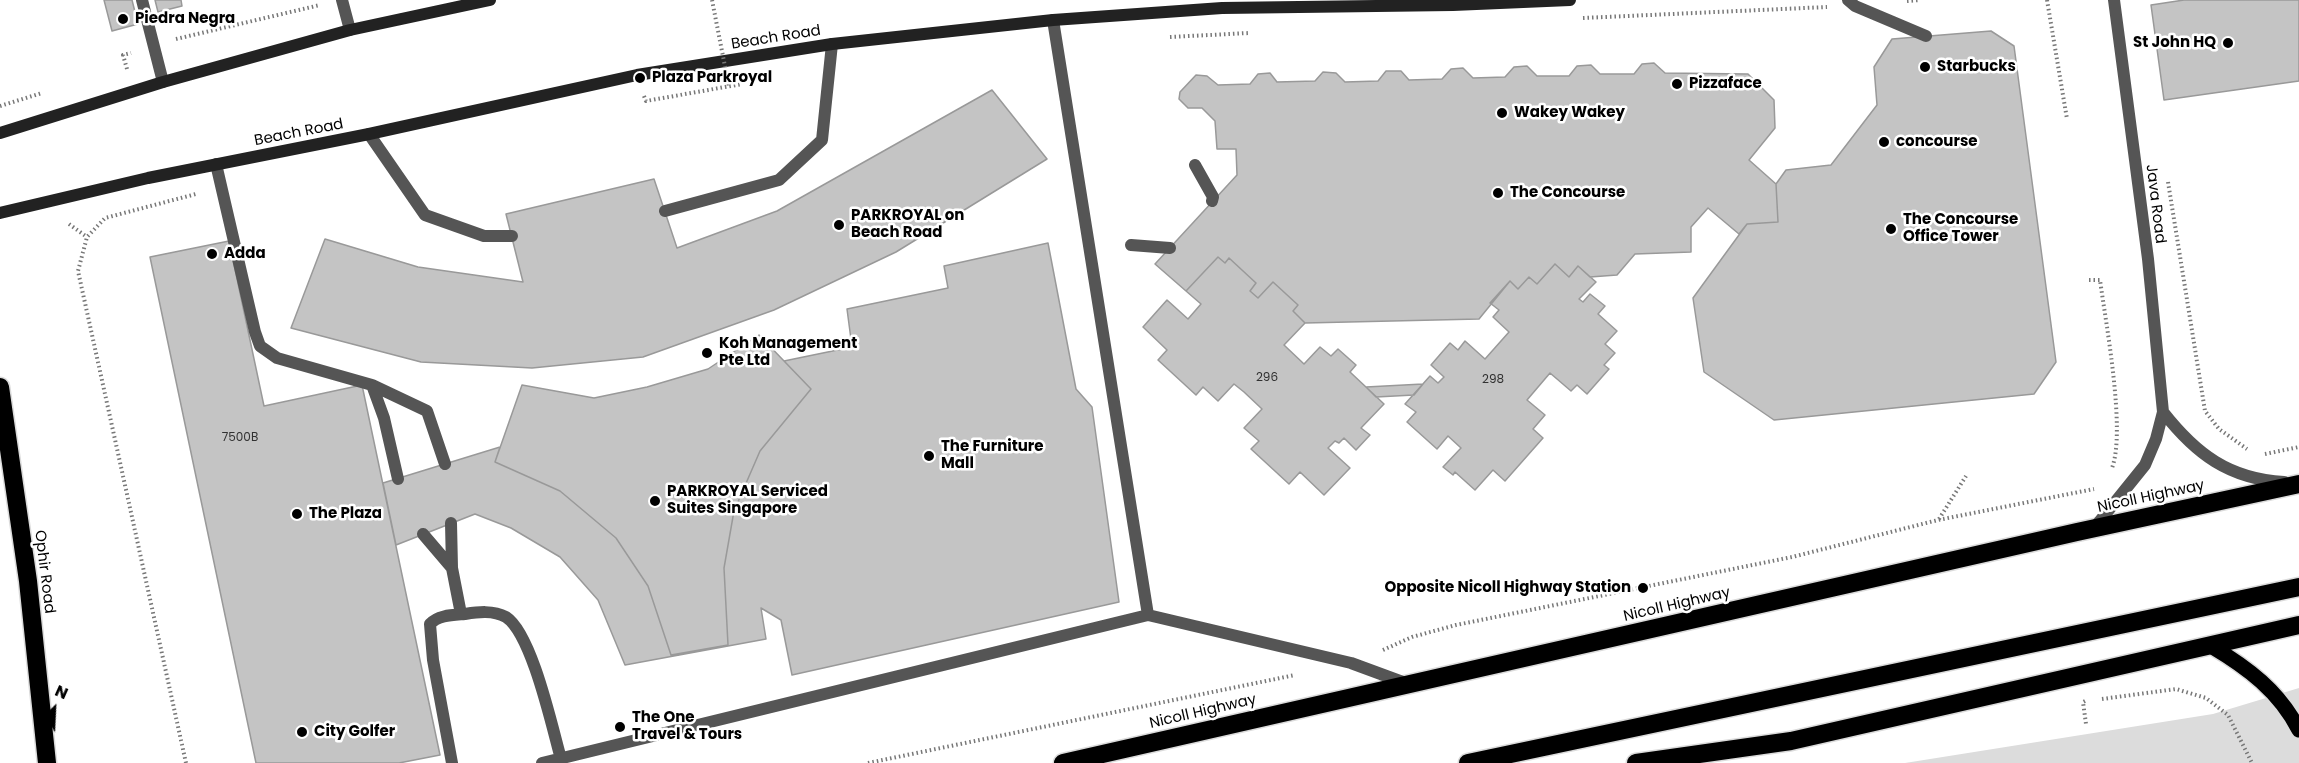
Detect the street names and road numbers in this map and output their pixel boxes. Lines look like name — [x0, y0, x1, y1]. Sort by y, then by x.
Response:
street label: Beach Road — [730, 22, 822, 54]
street label: Beach Road — [253, 116, 345, 150]
street label: Java Road — [2141, 163, 2169, 245]
street label: Nicoll Highway — [2096, 477, 2206, 517]
street label: Ophir Road — [30, 529, 58, 615]
street label: Nicoll Highway — [1622, 584, 1732, 626]
street label: Nicoll Highway — [1148, 691, 1258, 733]

